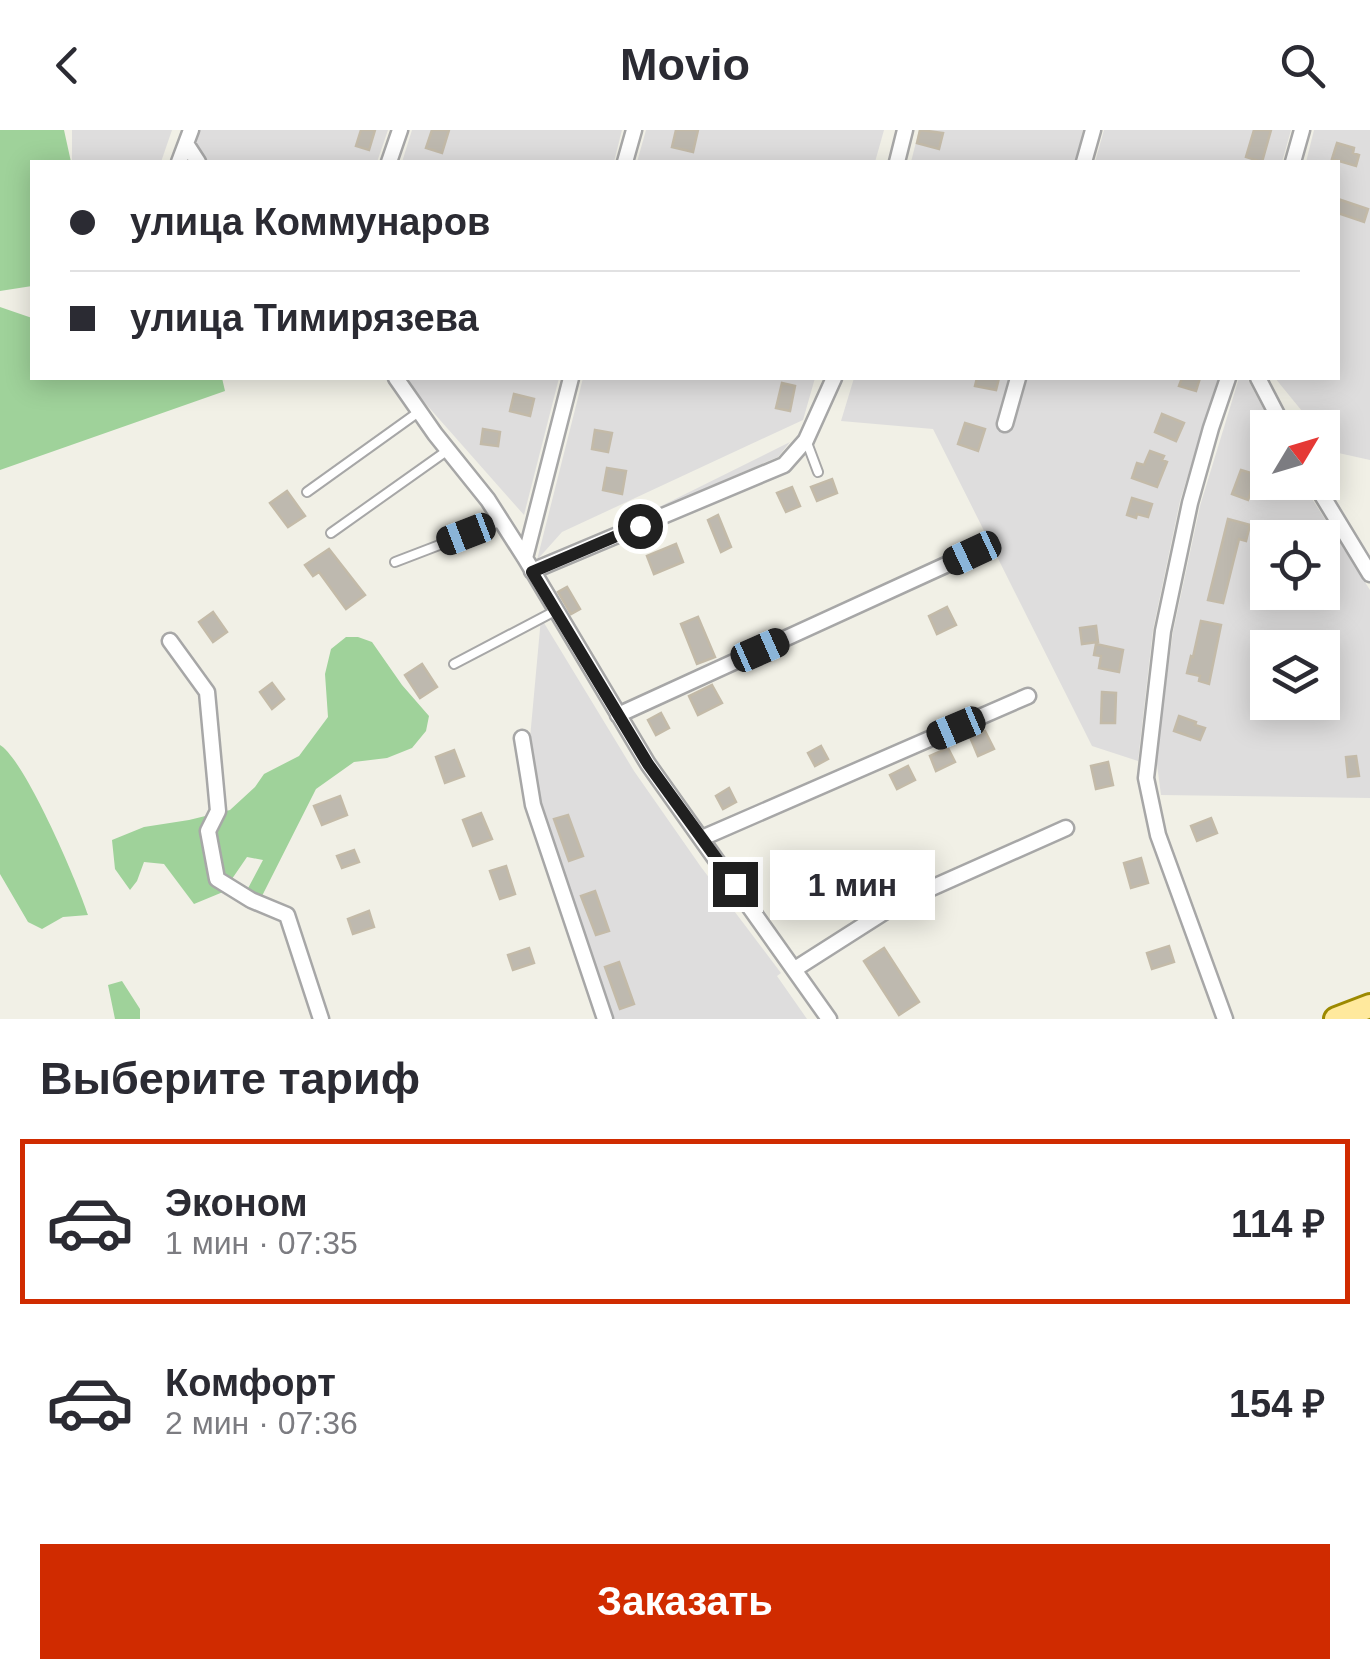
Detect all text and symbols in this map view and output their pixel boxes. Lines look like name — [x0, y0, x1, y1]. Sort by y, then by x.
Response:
icon: back — [40, 38, 95, 93]
icon: search — [1275, 38, 1330, 93]
text: Movio — [620, 39, 750, 90]
text: улица Коммунаров — [130, 201, 490, 243]
text: улица Тимирязева — [130, 297, 479, 339]
north arrow — [1250, 410, 1340, 500]
map controls — [1250, 410, 1340, 720]
route start — [618, 504, 663, 549]
car — [433, 509, 499, 559]
button: locate — [1250, 520, 1340, 610]
car — [938, 527, 1006, 579]
car — [726, 624, 794, 676]
button: layers — [1250, 630, 1340, 720]
car — [923, 702, 989, 754]
callout: 1 мин — [770, 849, 935, 919]
route end — [713, 862, 758, 907]
text: 1 мин — [808, 867, 897, 903]
text: Выберите тариф — [40, 1053, 420, 1104]
icon: car — [45, 1177, 135, 1267]
text: Эконом — [165, 1182, 308, 1224]
text: 114 ₽ — [1231, 1203, 1325, 1245]
text: 1 мин · 07:35 — [165, 1225, 358, 1261]
icon: car — [45, 1357, 135, 1447]
text: Комфорт — [165, 1362, 336, 1404]
text: 154 ₽ — [1229, 1383, 1325, 1425]
text: 2 мин · 07:36 — [165, 1405, 358, 1441]
button: Заказать — [40, 1544, 1330, 1659]

